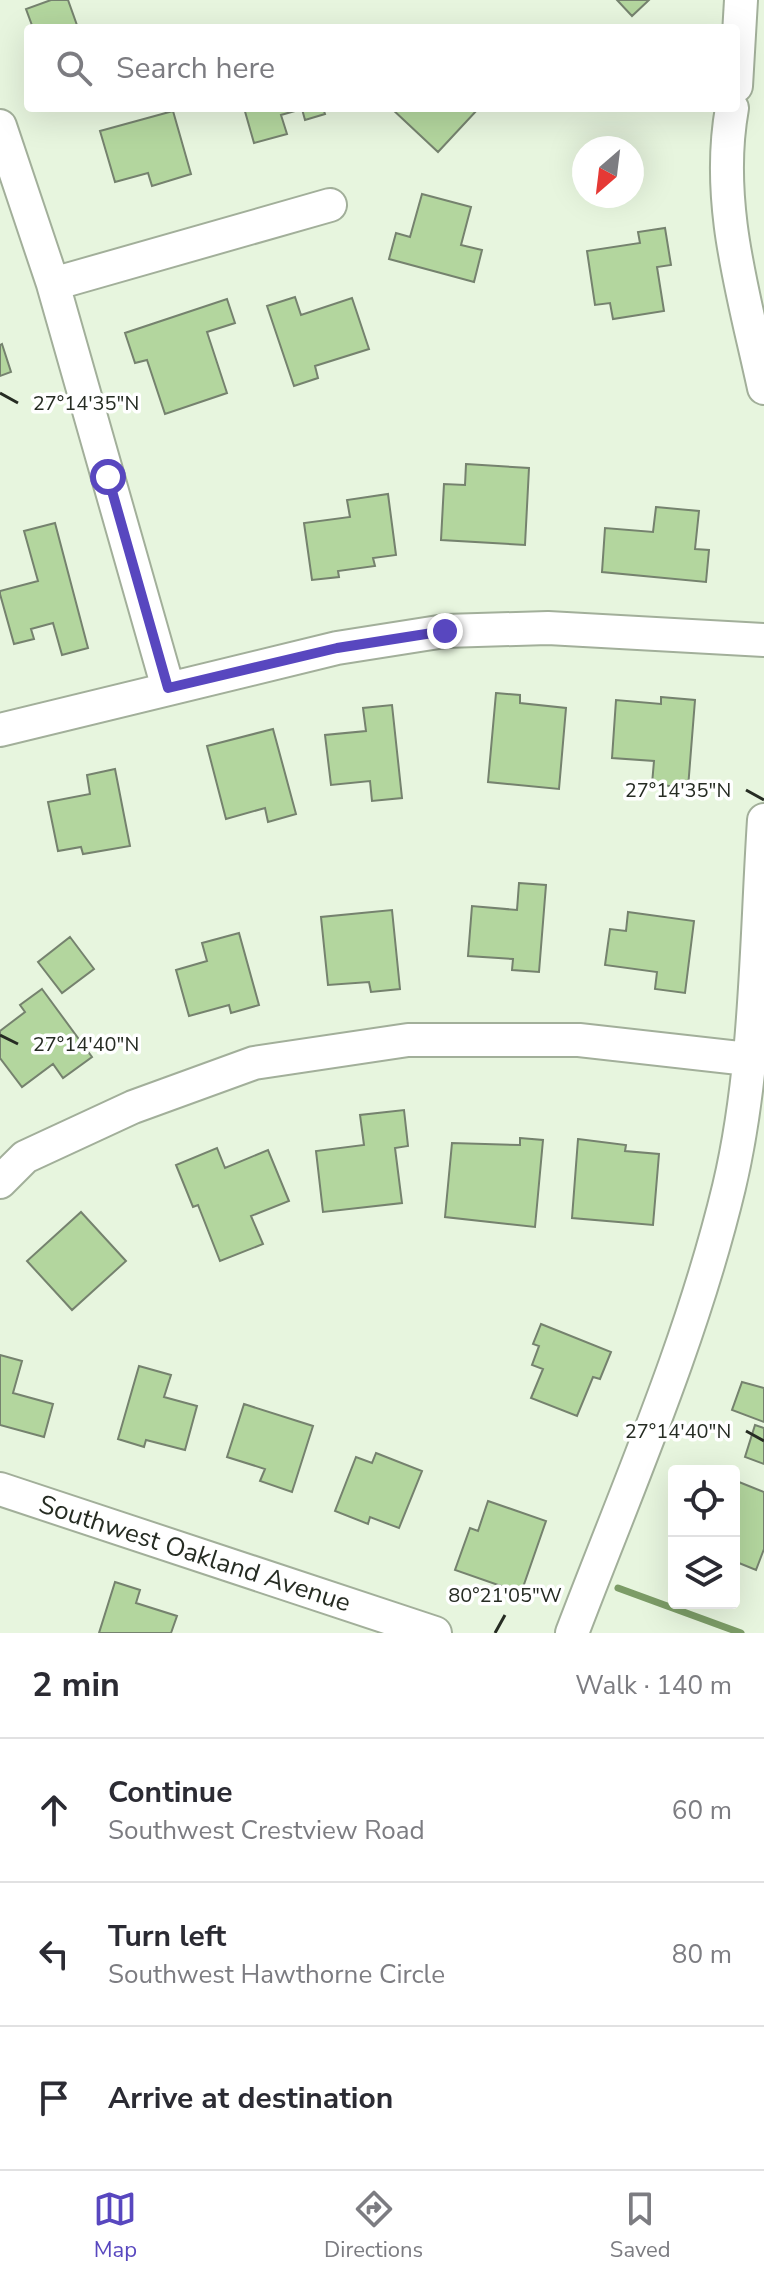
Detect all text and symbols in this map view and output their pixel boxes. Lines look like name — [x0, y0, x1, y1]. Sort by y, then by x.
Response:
search box — [24, 24, 740, 112]
icon: search — [52, 46, 96, 90]
text: Search here — [116, 48, 275, 89]
north arrow — [572, 136, 644, 208]
text: 27°14'35"N — [33, 390, 139, 417]
route start — [90, 459, 126, 495]
route end — [427, 613, 463, 649]
text: 27°14'35"N — [625, 777, 731, 804]
text: 27°14'40"N — [33, 1031, 139, 1058]
text: 27°14'40"N — [625, 1418, 731, 1445]
map controls — [668, 1465, 740, 1609]
button: locate — [668, 1465, 740, 1537]
street label: Southwest Oakland Avenue — [35, 1487, 355, 1620]
button: layers — [668, 1537, 740, 1609]
text: 80°21'05"W — [448, 1582, 562, 1609]
text: 2 min — [32, 1662, 120, 1708]
text: Walk · 140 m — [575, 1668, 732, 1703]
text: Continue — [108, 1772, 233, 1813]
icon: ahead — [32, 1788, 76, 1832]
text: 60 m — [672, 1793, 732, 1828]
text: Southwest Crestview Road — [108, 1813, 425, 1848]
text: Turn left — [108, 1916, 226, 1957]
icon: left — [32, 1932, 76, 1976]
text: 80 m — [672, 1937, 732, 1972]
text: Southwest Hawthorne Circle — [108, 1957, 445, 1992]
icon: arrive — [32, 2076, 76, 2120]
text: Arrive at destination — [108, 2078, 393, 2119]
tab: Map — [93, 2187, 137, 2265]
tab: Directions — [324, 2187, 423, 2265]
tab: Saved — [610, 2187, 671, 2265]

